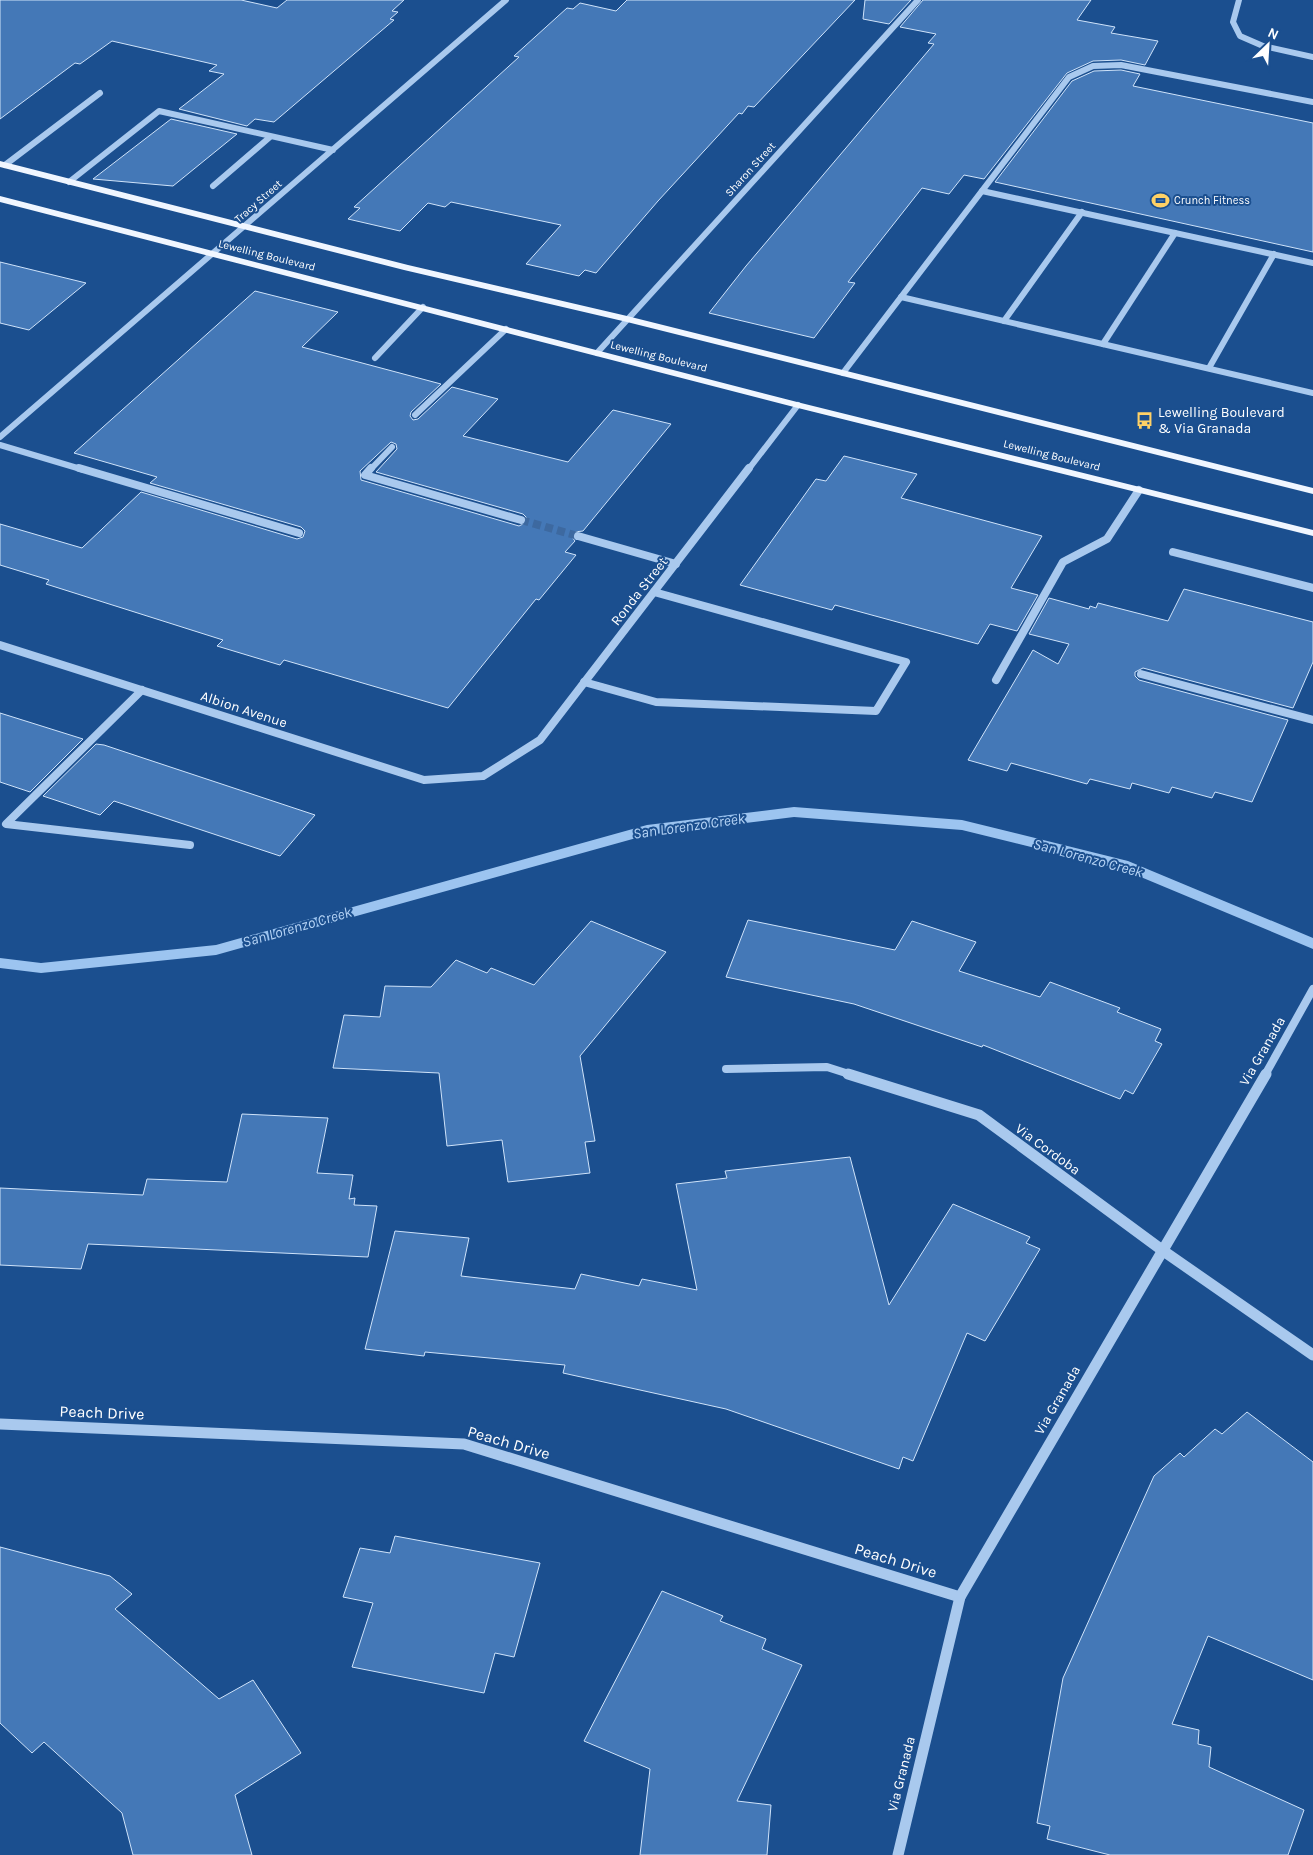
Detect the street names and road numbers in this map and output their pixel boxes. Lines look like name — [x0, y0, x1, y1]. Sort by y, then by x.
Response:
street label: Sharon Street — [723, 139, 778, 199]
street label: Tracy Street — [232, 177, 285, 225]
street label: Lewelling Boulevard — [217, 237, 317, 274]
street label: Lewelling Boulevard — [609, 338, 709, 375]
street label: Lewelling Boulevard — [1002, 437, 1102, 474]
street label: Ronda Street — [607, 554, 671, 629]
street label: Albion Avenue — [198, 687, 289, 731]
street label: Via Granada — [1236, 1014, 1289, 1089]
street label: Via Cordoba — [1012, 1120, 1084, 1179]
street label: Via Granada — [1031, 1363, 1084, 1438]
street label: Peach Drive — [59, 1402, 145, 1423]
street label: Peach Drive — [465, 1422, 552, 1463]
street label: Peach Drive — [852, 1539, 939, 1582]
street label: Via Granada — [884, 1735, 919, 1814]

